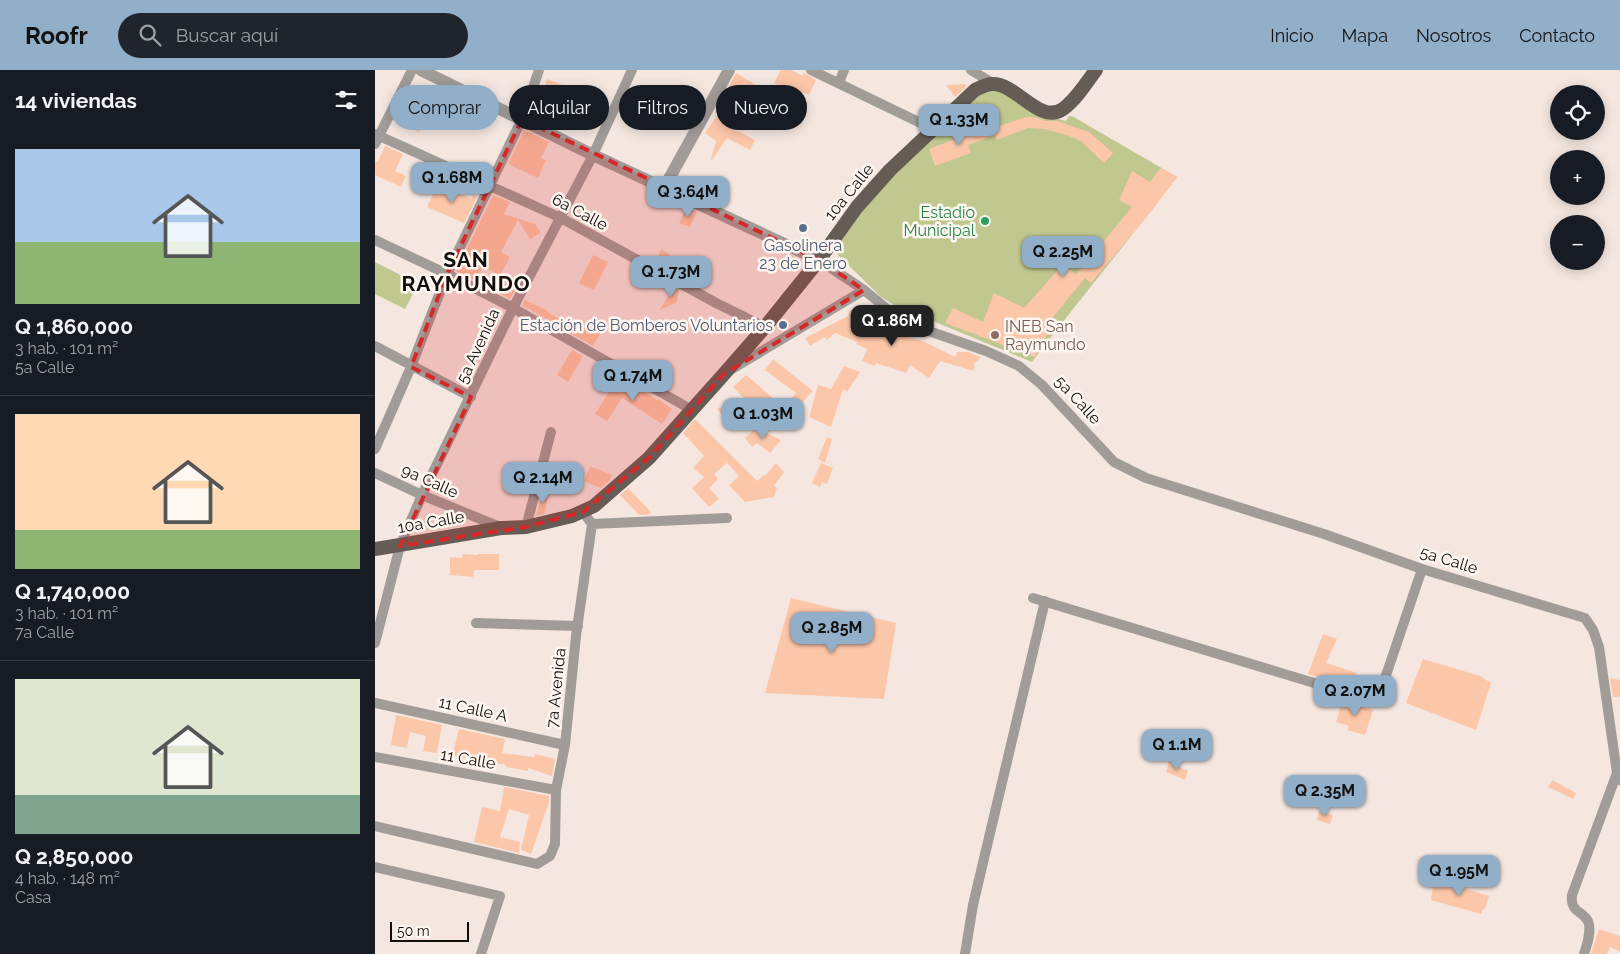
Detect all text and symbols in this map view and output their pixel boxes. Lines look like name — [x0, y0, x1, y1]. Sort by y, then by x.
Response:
search box — [118, 13, 468, 58]
text: Roofr — [25, 21, 88, 50]
icon: search — [136, 21, 164, 49]
text: Buscar aquí — [176, 24, 278, 46]
text: Inicio — [1270, 25, 1314, 46]
text: Mapa — [1342, 25, 1388, 46]
text: Nosotros — [1416, 25, 1491, 46]
text: Contacto — [1519, 25, 1595, 46]
chip: Comprar — [390, 85, 499, 130]
chip: Alquilar — [509, 85, 609, 130]
chip: Filtros — [619, 85, 706, 130]
chip: Nuevo — [716, 85, 807, 130]
map controls — [1550, 85, 1605, 270]
button: locate — [1550, 85, 1605, 140]
icon: filters — [332, 86, 360, 114]
text: 14 viviendas — [15, 88, 137, 113]
pin: Q 1.33M — [913, 104, 1005, 146]
text: Q 1.33M — [929, 110, 989, 129]
button: + — [1550, 150, 1605, 205]
street label: 10a Calle — [820, 160, 878, 224]
pin: Q 1.68M — [406, 162, 498, 204]
text: Q 1.68M — [422, 168, 482, 187]
pin: Q 3.64M — [642, 176, 734, 218]
icon: home — [143, 181, 233, 271]
text: Q 3.64M — [657, 182, 719, 201]
street label: 6a Calle — [549, 189, 611, 235]
place label: Estadio Municipal — [903, 203, 976, 240]
marker: Estadio Municipal — [979, 215, 991, 227]
button: − — [1550, 215, 1605, 270]
marker: Gasolinera 23 de Enero — [797, 222, 809, 234]
place label: Gasolinera 23 de Enero — [759, 236, 847, 273]
pin: Q 2.25M — [1017, 236, 1109, 278]
text: Q 2.25M — [1033, 242, 1093, 261]
district label: SAN RAYMUNDO — [401, 247, 531, 296]
pin: Q 1.73M — [625, 256, 717, 298]
text: Q 1.73M — [642, 262, 700, 281]
pin: Q 1.86M — [846, 304, 938, 347]
street label: 5a Avenida — [452, 306, 504, 386]
text: Q 1.86M — [862, 311, 922, 330]
text: Q 1,860,000 — [15, 314, 133, 339]
place label: Estación de Bomberos Voluntarios — [520, 316, 773, 335]
place label: INEB San Raymundo — [1005, 317, 1085, 354]
marker: Estación de Bomberos Voluntarios — [777, 319, 789, 331]
marker: INEB San Raymundo — [989, 329, 1001, 341]
text: 3 hab. · 101 m² — [15, 339, 118, 358]
text: 5a Calle — [15, 358, 74, 377]
pin: Q 1.74M — [587, 360, 679, 402]
text: Q 1.74M — [604, 366, 662, 385]
street label: 5a Calle — [1051, 372, 1105, 428]
pin: Q 1.03M — [717, 398, 809, 440]
text: Q 1.03M — [733, 404, 793, 423]
icon: home — [143, 447, 233, 537]
street label: 9a Calle — [399, 460, 461, 502]
pin: Q 2.14M — [497, 462, 589, 504]
text: Q 2.14M — [513, 468, 573, 487]
street label: 10a Calle — [396, 507, 466, 537]
street label: 5a Calle — [1418, 542, 1480, 578]
text: Q 1,740,000 — [15, 579, 130, 604]
text: 3 hab. · 101 m² — [15, 604, 118, 623]
pin: Q 2.85M — [786, 612, 878, 654]
text: Q 2.85M — [802, 618, 862, 637]
text: 7a Calle — [15, 623, 74, 642]
street label: 7a Avenida — [542, 647, 570, 729]
pin: Q 2.07M — [1309, 674, 1401, 717]
text: Q 2.07M — [1324, 681, 1386, 700]
street label: 11 Calle A — [437, 692, 509, 726]
icon: home — [143, 712, 233, 802]
pin: Q 1.1M — [1136, 728, 1218, 771]
text: Q 1.1M — [1152, 735, 1202, 754]
street label: 11 Calle — [439, 745, 497, 773]
pin: Q 2.35M — [1279, 774, 1371, 817]
text: Q 2.35M — [1295, 781, 1355, 800]
text: Q 2,850,000 — [15, 844, 133, 869]
pin: Q 1.95M — [1413, 854, 1505, 897]
text: Q 1.95M — [1429, 861, 1489, 880]
text: 4 hab. · 148 m² — [15, 869, 120, 888]
text: Casa — [15, 888, 51, 907]
scale bar — [390, 919, 469, 942]
text: 50 m — [397, 923, 430, 939]

